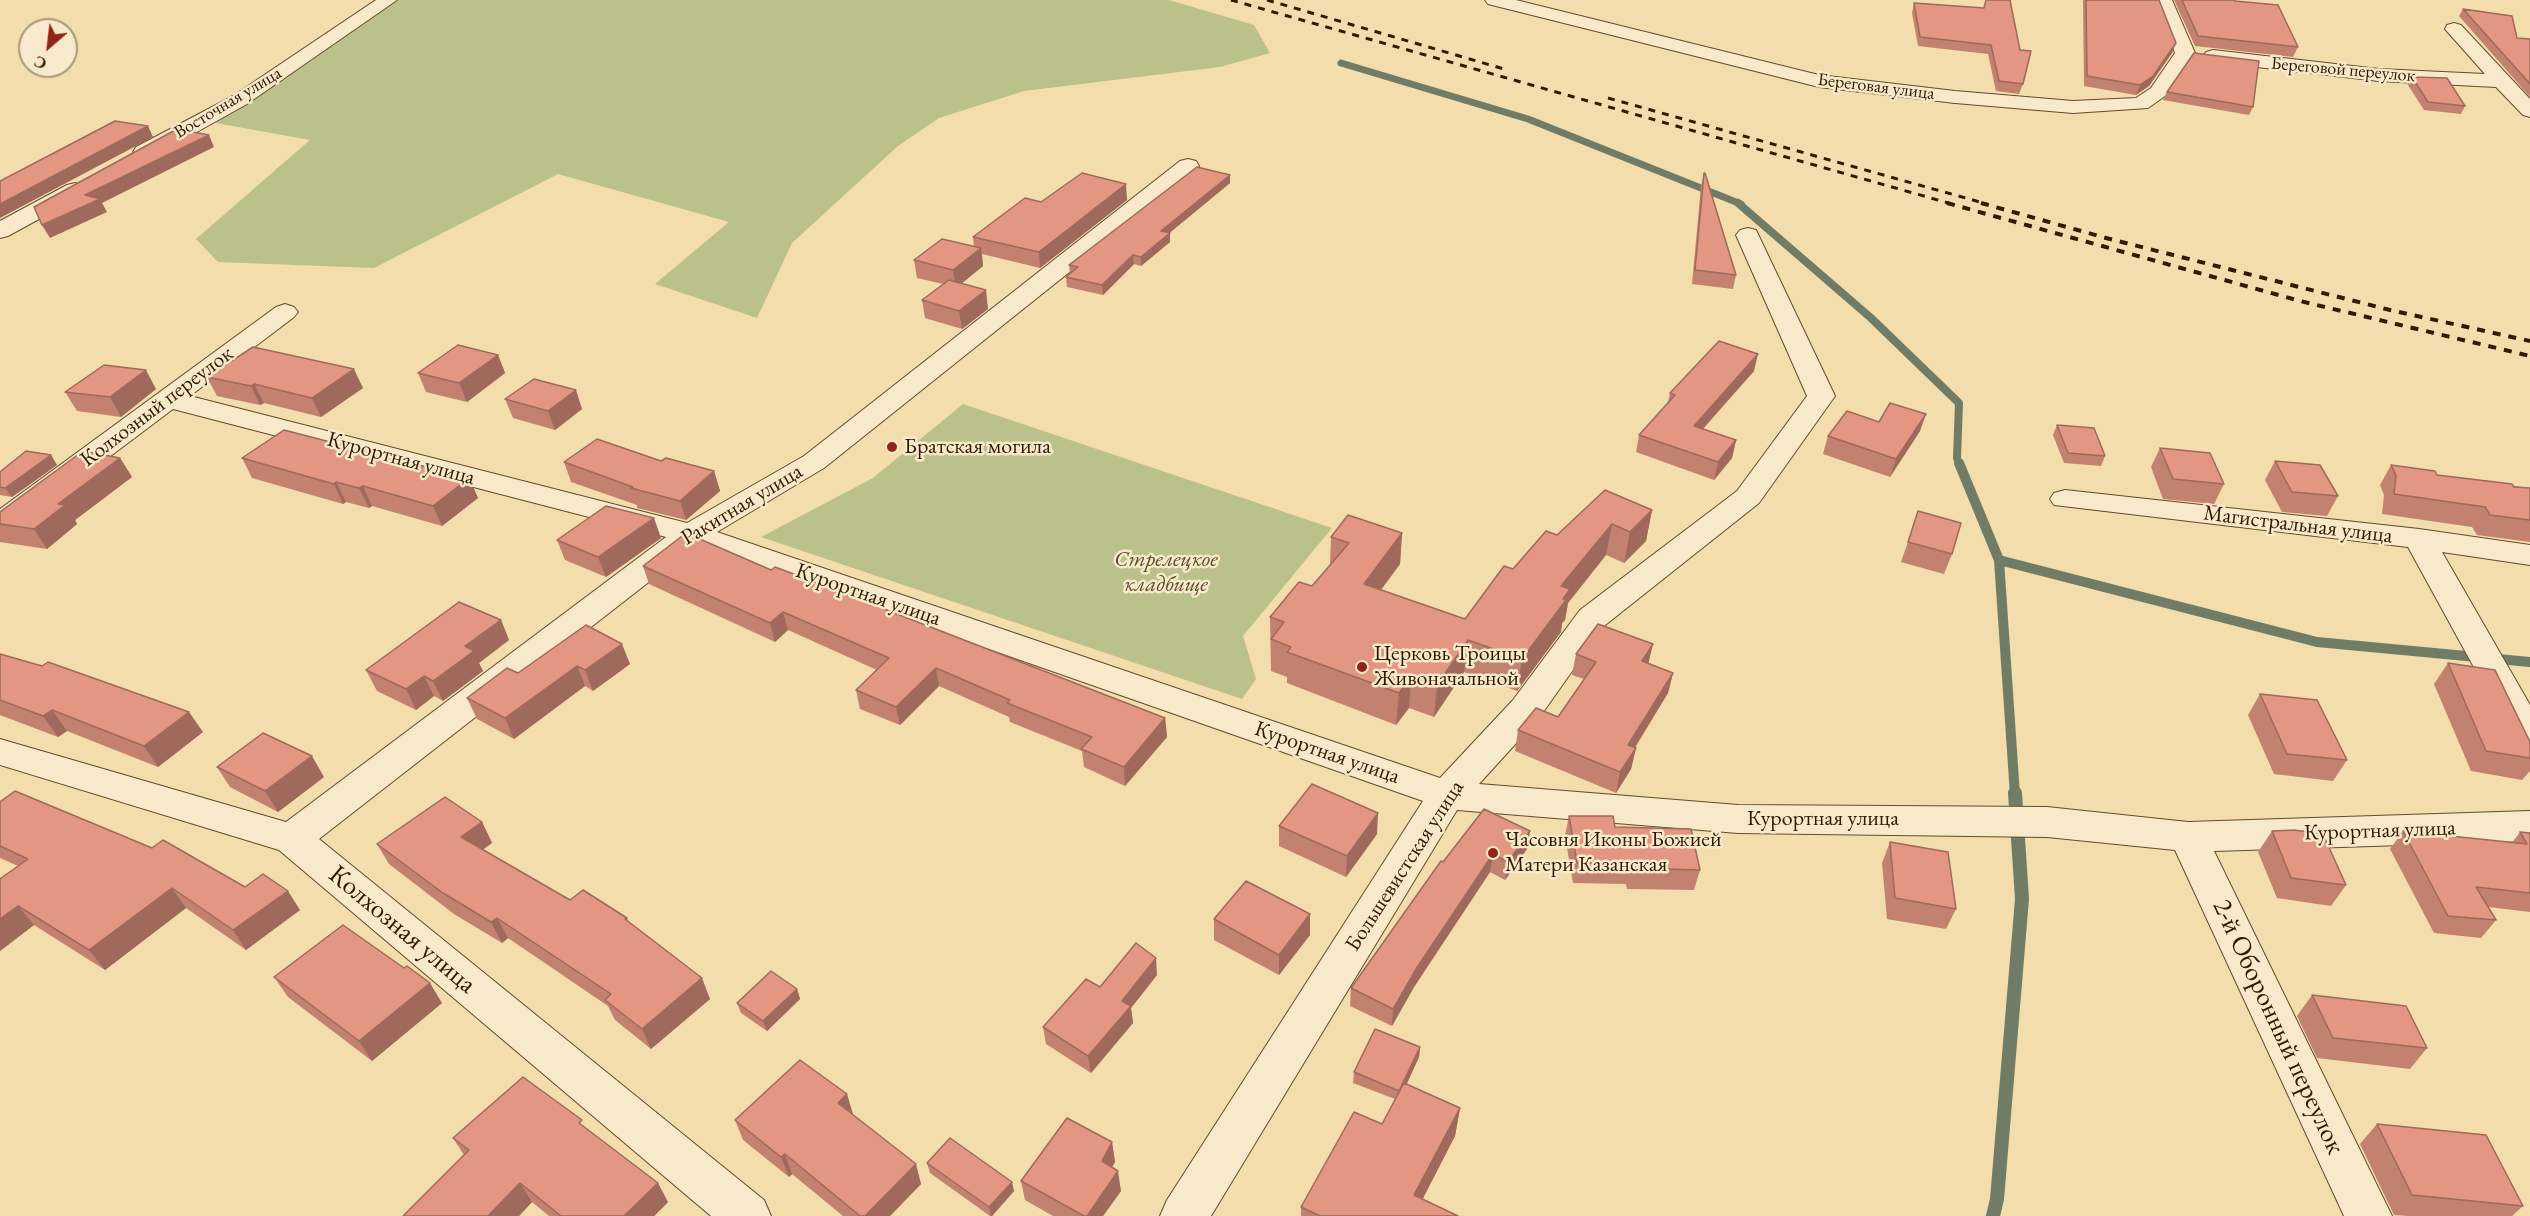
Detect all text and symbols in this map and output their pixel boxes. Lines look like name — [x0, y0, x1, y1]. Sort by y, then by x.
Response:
north arrow — [18, 18, 78, 78]
text: С — [30, 51, 50, 75]
street label: Береговой переулок — [2270, 53, 2416, 87]
street label: Восточная улица — [170, 62, 286, 144]
street label: Береговая улица — [1816, 69, 1936, 105]
street label: Колхозный переулок — [75, 341, 239, 473]
street label: Курортная улица — [324, 427, 478, 491]
place label: Братская могила — [904, 434, 1051, 460]
marker: Братская могила — [885, 440, 899, 454]
street label: Ракитная улица — [677, 458, 807, 552]
street label: Магистральная улица — [2202, 500, 2394, 550]
park label: Стрелецкое кладбище — [1114, 547, 1218, 598]
street label: Курортная улица — [792, 558, 944, 632]
place label: Церковь Троицы Живоначальной — [1374, 641, 1526, 692]
marker: Церковь Троицы Живоначальной — [1355, 660, 1369, 674]
street label: Курортная улица — [1251, 716, 1403, 790]
street label: Большевистская улица — [1340, 776, 1470, 956]
street label: Курортная улица — [1747, 806, 1899, 832]
street label: Курортная улица — [2304, 815, 2456, 847]
place label: Часовня Иконы Божией Матери Казанская — [1505, 827, 1722, 878]
marker: Часовня Иконы Божией Матери Казанская — [1486, 846, 1500, 860]
street label: Колхозная улица — [322, 859, 482, 1001]
street label: 2-й Оборонный переулок — [2205, 894, 2351, 1160]

